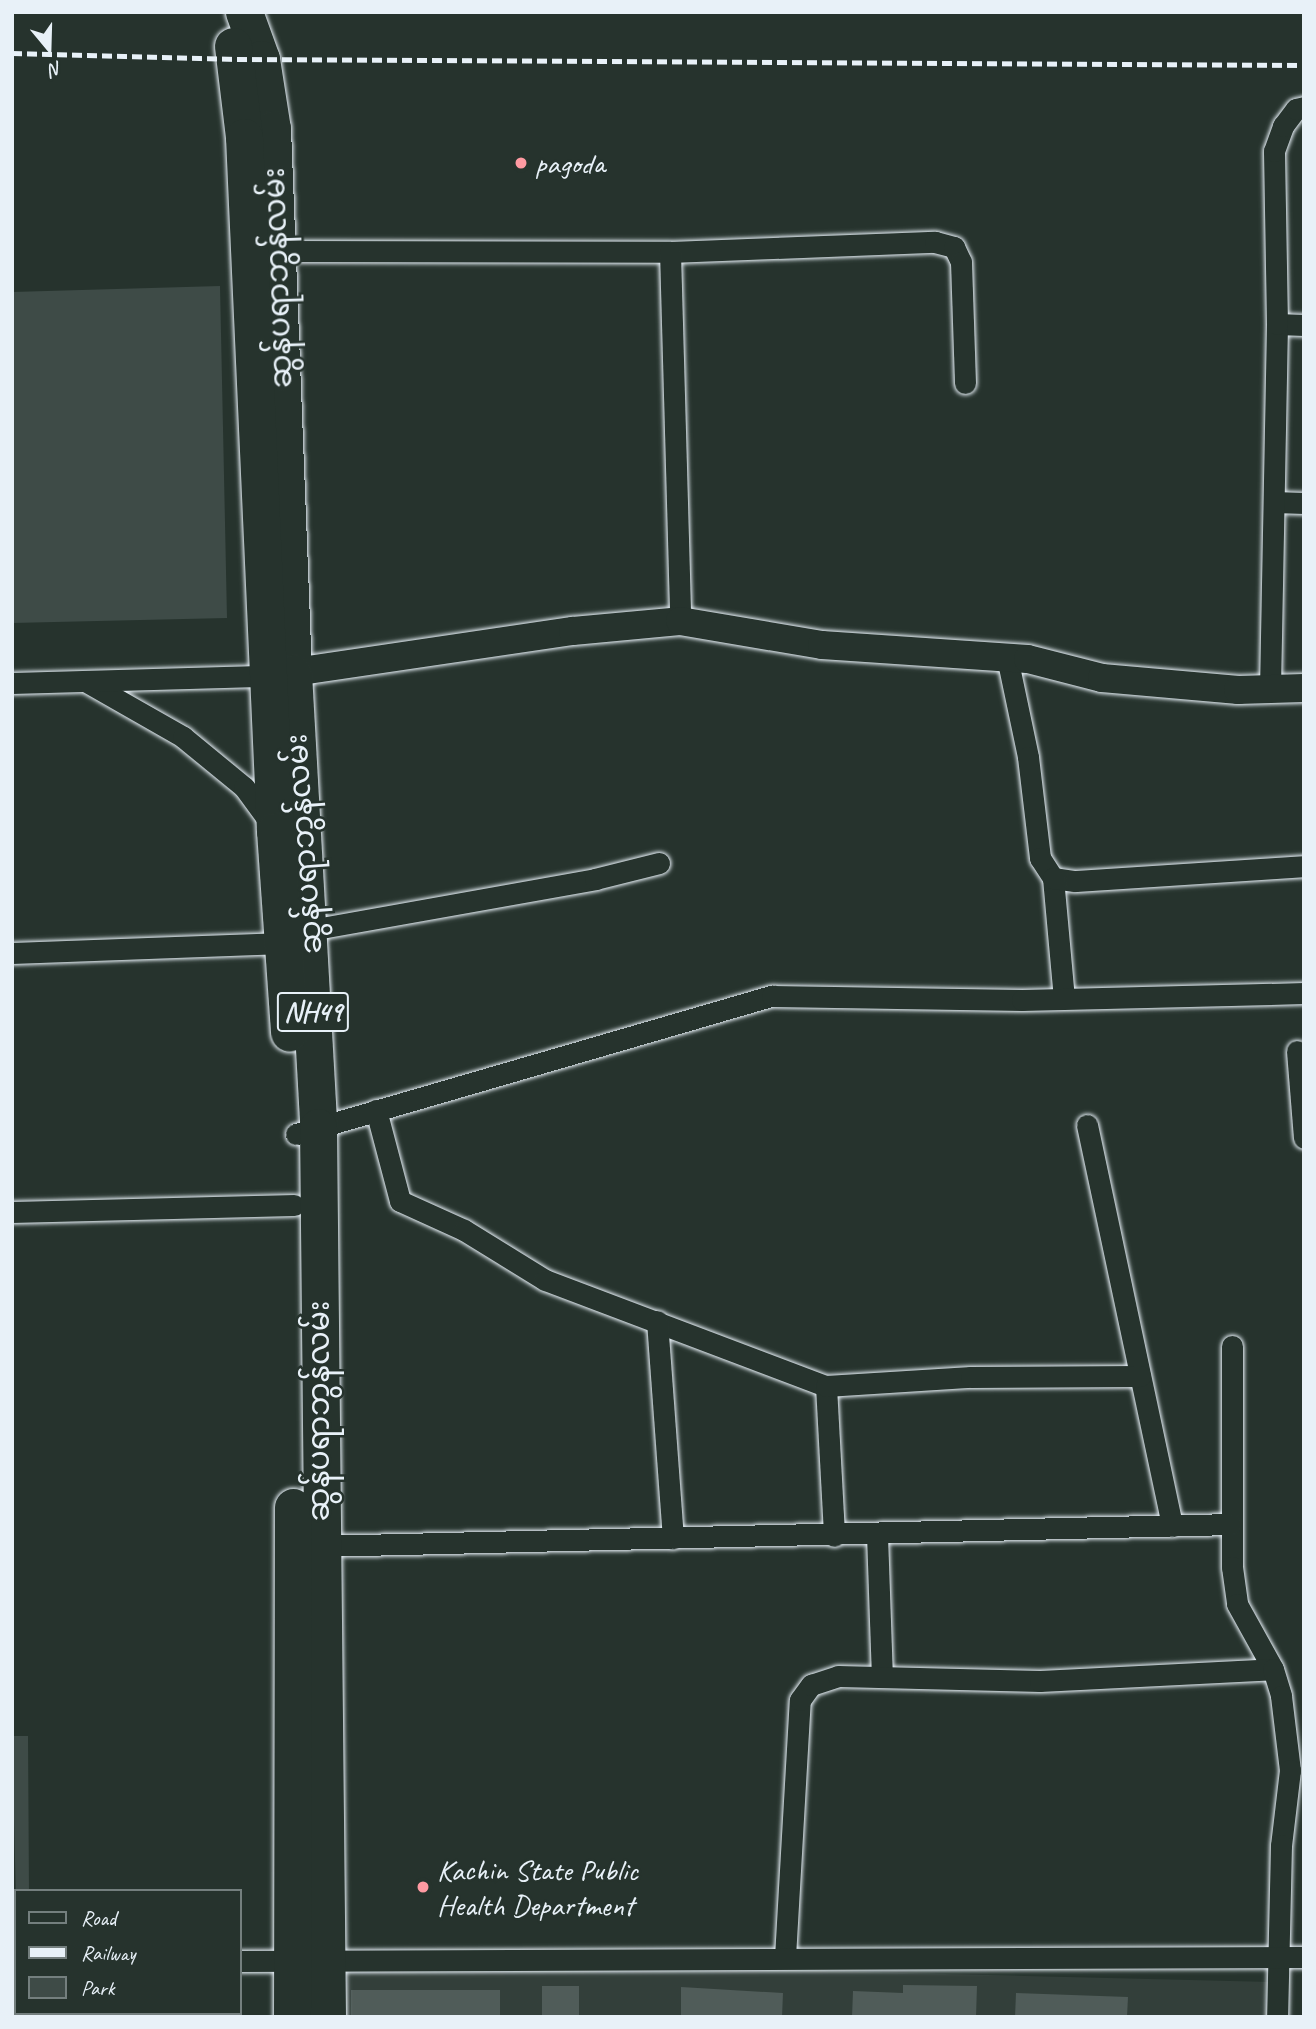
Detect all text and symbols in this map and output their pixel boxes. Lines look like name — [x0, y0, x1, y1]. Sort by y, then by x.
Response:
north arrow — [14, 14, 84, 84]
text: N — [46, 56, 65, 82]
place label: pagoda — [535, 145, 605, 181]
marker: pagoda — [513, 155, 529, 171]
street label: ဆွန်ပရာဘွန်လမ်း — [256, 167, 300, 389]
street label: ဆွန်ပရာဘွန်လမ်း — [278, 733, 330, 955]
road number: NH49 — [276, 988, 350, 1036]
street label: ဆွန်ပရာဘွန်လမ်း — [301, 1301, 337, 1521]
place label: Kachin State Public Health Department — [437, 1852, 638, 1923]
marker: Kachin State Public Health Department — [415, 1879, 431, 1895]
legend — [14, 1889, 242, 2015]
text: Road — [81, 1905, 116, 1931]
text: Railway — [81, 1940, 135, 1966]
text: Park — [81, 1975, 114, 2001]

